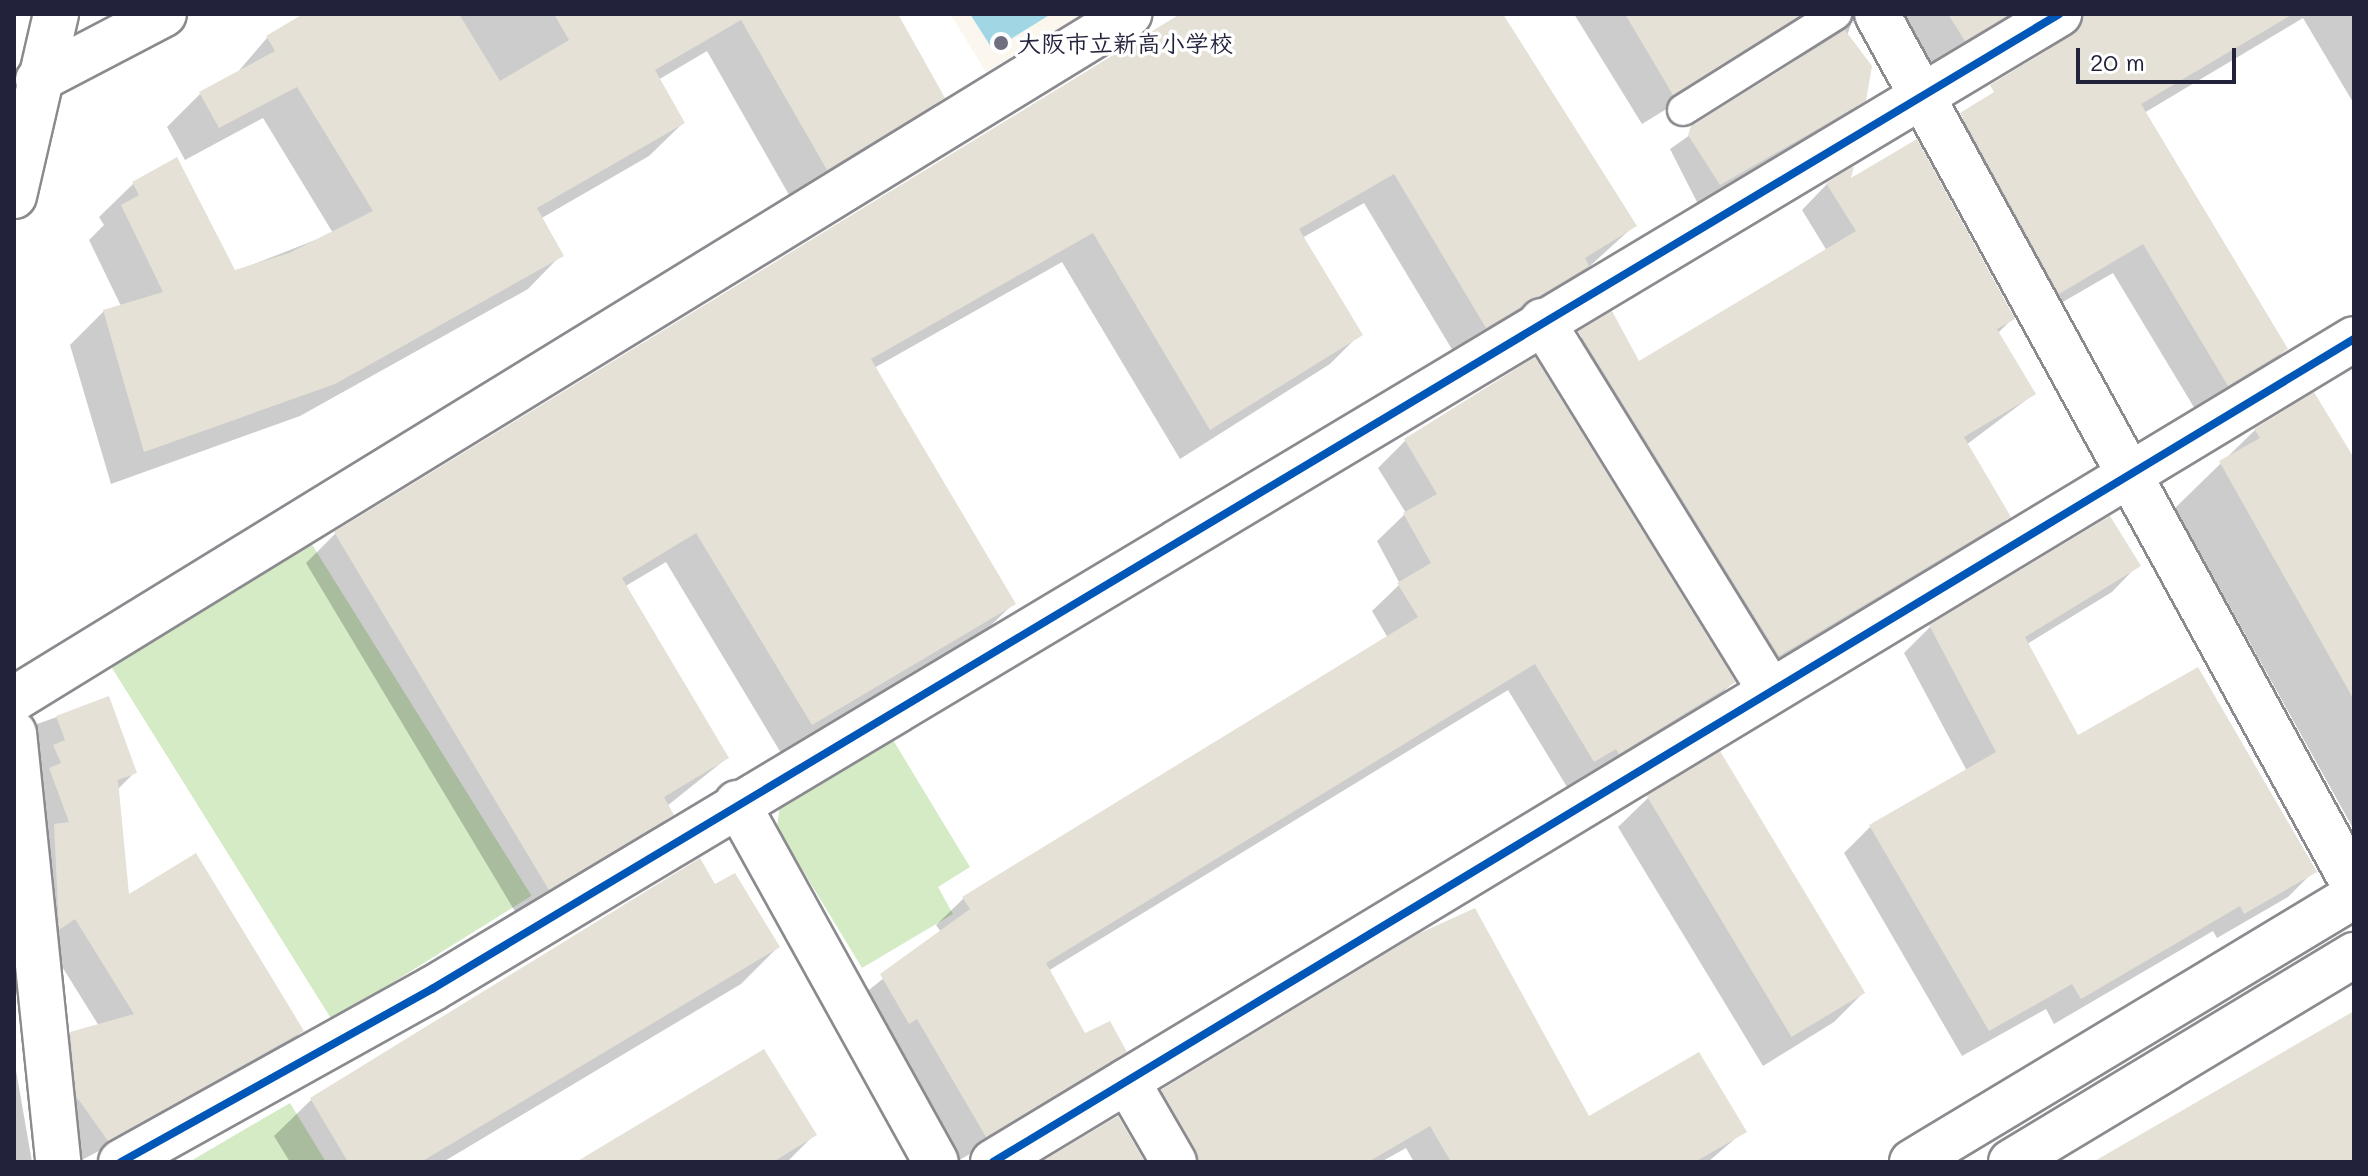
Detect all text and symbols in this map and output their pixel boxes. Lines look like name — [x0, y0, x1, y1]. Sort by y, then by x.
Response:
place label: 大阪市立新高小学校 — [1017, 29, 1233, 57]
scale bar — [2080, 32, 2240, 82]
marker: 大阪市立新高小学校 — [992, 34, 1010, 52]
text: 20 m — [2090, 46, 2145, 77]

